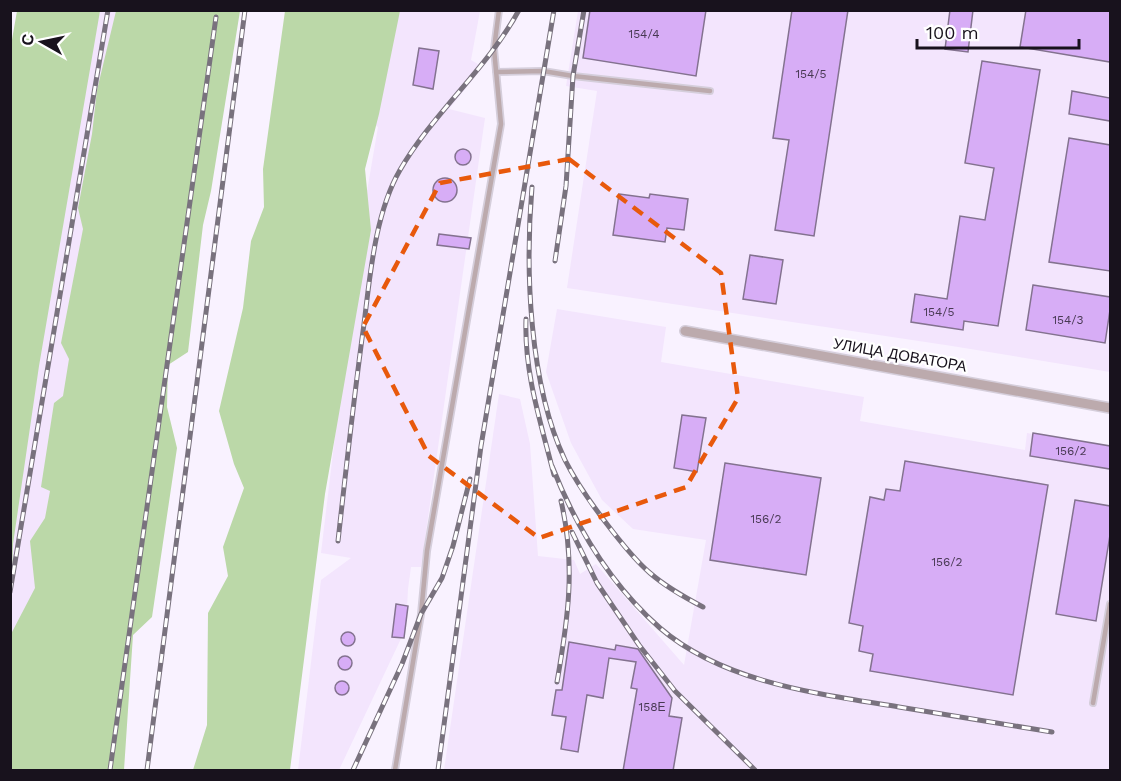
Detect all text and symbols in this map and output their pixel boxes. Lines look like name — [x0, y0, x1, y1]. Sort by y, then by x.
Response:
north arrow — [12, 12, 72, 72]
scale bar — [917, 12, 1079, 50]
text: 100 m — [926, 22, 979, 43]
house number: 154/4 — [628, 27, 660, 41]
text: С — [17, 32, 38, 47]
house number: 154/5 — [795, 67, 827, 81]
house number: 154/5 — [923, 305, 955, 319]
house number: 154/3 — [1052, 313, 1084, 327]
street label: УЛИЦА ДОВАТОРА — [832, 334, 968, 376]
house number: 156/2 — [1055, 444, 1087, 458]
house number: 156/2 — [750, 512, 782, 526]
house number: 156/2 — [931, 555, 963, 569]
house number: 158Е — [638, 700, 666, 714]

